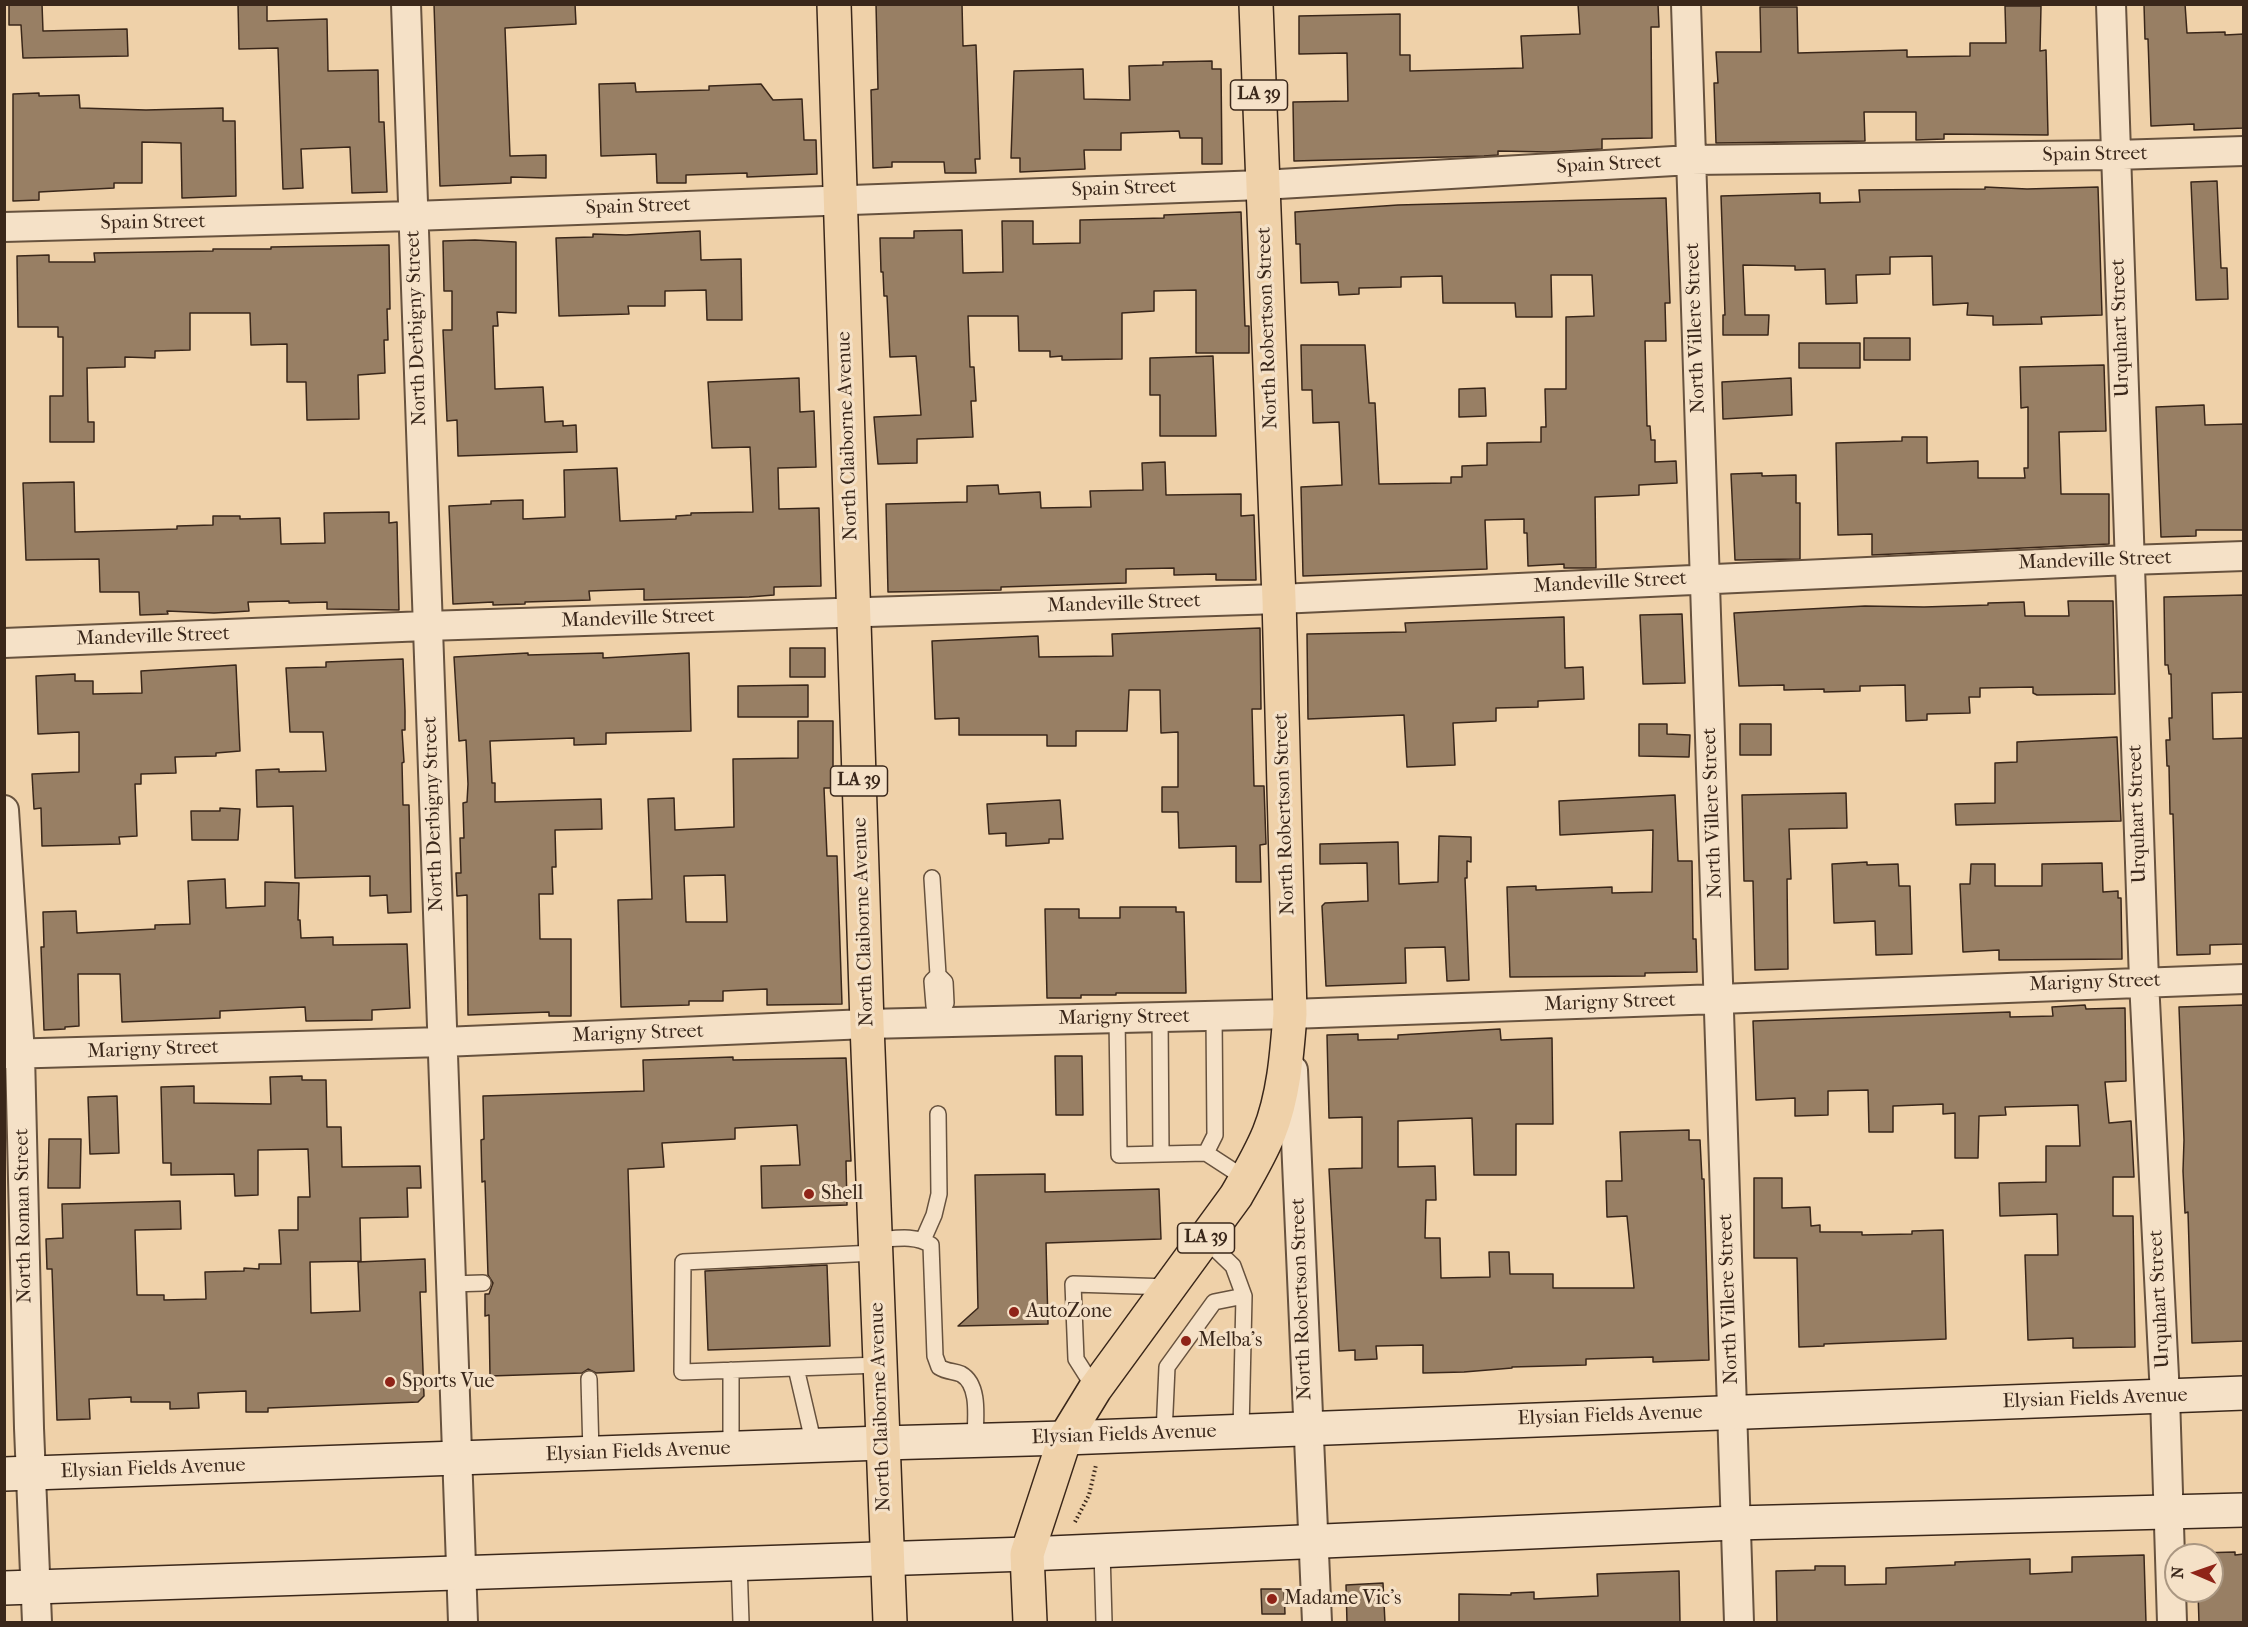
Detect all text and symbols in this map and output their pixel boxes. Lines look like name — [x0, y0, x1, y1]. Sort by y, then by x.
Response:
road number: LA 39 — [1230, 80, 1288, 110]
street label: Spain Street — [2042, 142, 2148, 168]
street label: Spain Street — [1556, 150, 1662, 180]
street label: Spain Street — [1071, 175, 1177, 203]
street label: Spain Street — [585, 193, 691, 221]
street label: Spain Street — [100, 210, 206, 236]
street label: North Robertson Street — [1252, 226, 1284, 430]
street label: North Derbigny Street — [402, 230, 432, 426]
street label: North Villere Street — [1681, 242, 1711, 414]
street label: Urquhart Street — [2107, 258, 2135, 398]
street label: North Claiborne Avenue — [832, 331, 864, 541]
street label: Mandeville Street — [2018, 546, 2172, 576]
street label: Mandeville Street — [1533, 567, 1687, 599]
street label: Mandeville Street — [1047, 589, 1201, 619]
street label: Mandeville Street — [561, 604, 715, 634]
street label: Mandeville Street — [76, 622, 230, 652]
street label: North Robertson Street — [1269, 712, 1301, 916]
street label: North Derbigny Street — [419, 716, 449, 912]
street label: North Villere Street — [1698, 727, 1728, 899]
street label: Urquhart Street — [2124, 744, 2152, 884]
road number: LA 39 — [830, 766, 888, 796]
street label: North Claiborne Avenue — [848, 817, 880, 1027]
street label: Marigny Street — [2029, 969, 2161, 997]
street label: Marigny Street — [1544, 989, 1676, 1017]
street label: Marigny Street — [1058, 1005, 1190, 1031]
street label: Marigny Street — [572, 1020, 704, 1048]
street label: Marigny Street — [87, 1036, 219, 1064]
street label: North Roman Street — [10, 1128, 38, 1304]
place label: Shell — [821, 1182, 863, 1206]
marker: Shell — [802, 1187, 816, 1201]
street label: North Robertson Street — [1286, 1197, 1318, 1401]
street label: North Villere Street — [1714, 1213, 1744, 1385]
road number: LA 39 — [1178, 1223, 1234, 1253]
street label: Urquhart Street — [2144, 1229, 2176, 1369]
place label: AutoZone — [1026, 1300, 1112, 1324]
street label: North Claiborne Avenue — [865, 1302, 897, 1512]
marker: AutoZone — [1007, 1305, 1021, 1319]
place label: Melba's — [1198, 1329, 1262, 1353]
marker: Melba's — [1179, 1334, 1193, 1348]
place label: Sports Vue — [402, 1370, 494, 1394]
marker: Sports Vue — [383, 1375, 397, 1389]
street label: Elysian Fields Avenue — [2002, 1384, 2188, 1414]
street label: Elysian Fields Avenue — [1517, 1401, 1703, 1431]
street label: Elysian Fields Avenue — [1031, 1420, 1217, 1450]
street label: Elysian Fields Avenue — [545, 1437, 731, 1467]
street label: Elysian Fields Avenue — [60, 1454, 246, 1484]
north arrow — [2164, 1543, 2224, 1603]
text: N — [2168, 1566, 2187, 1579]
place label: Madame Vic's — [1284, 1587, 1401, 1611]
marker: Madame Vic's — [1265, 1592, 1279, 1606]

